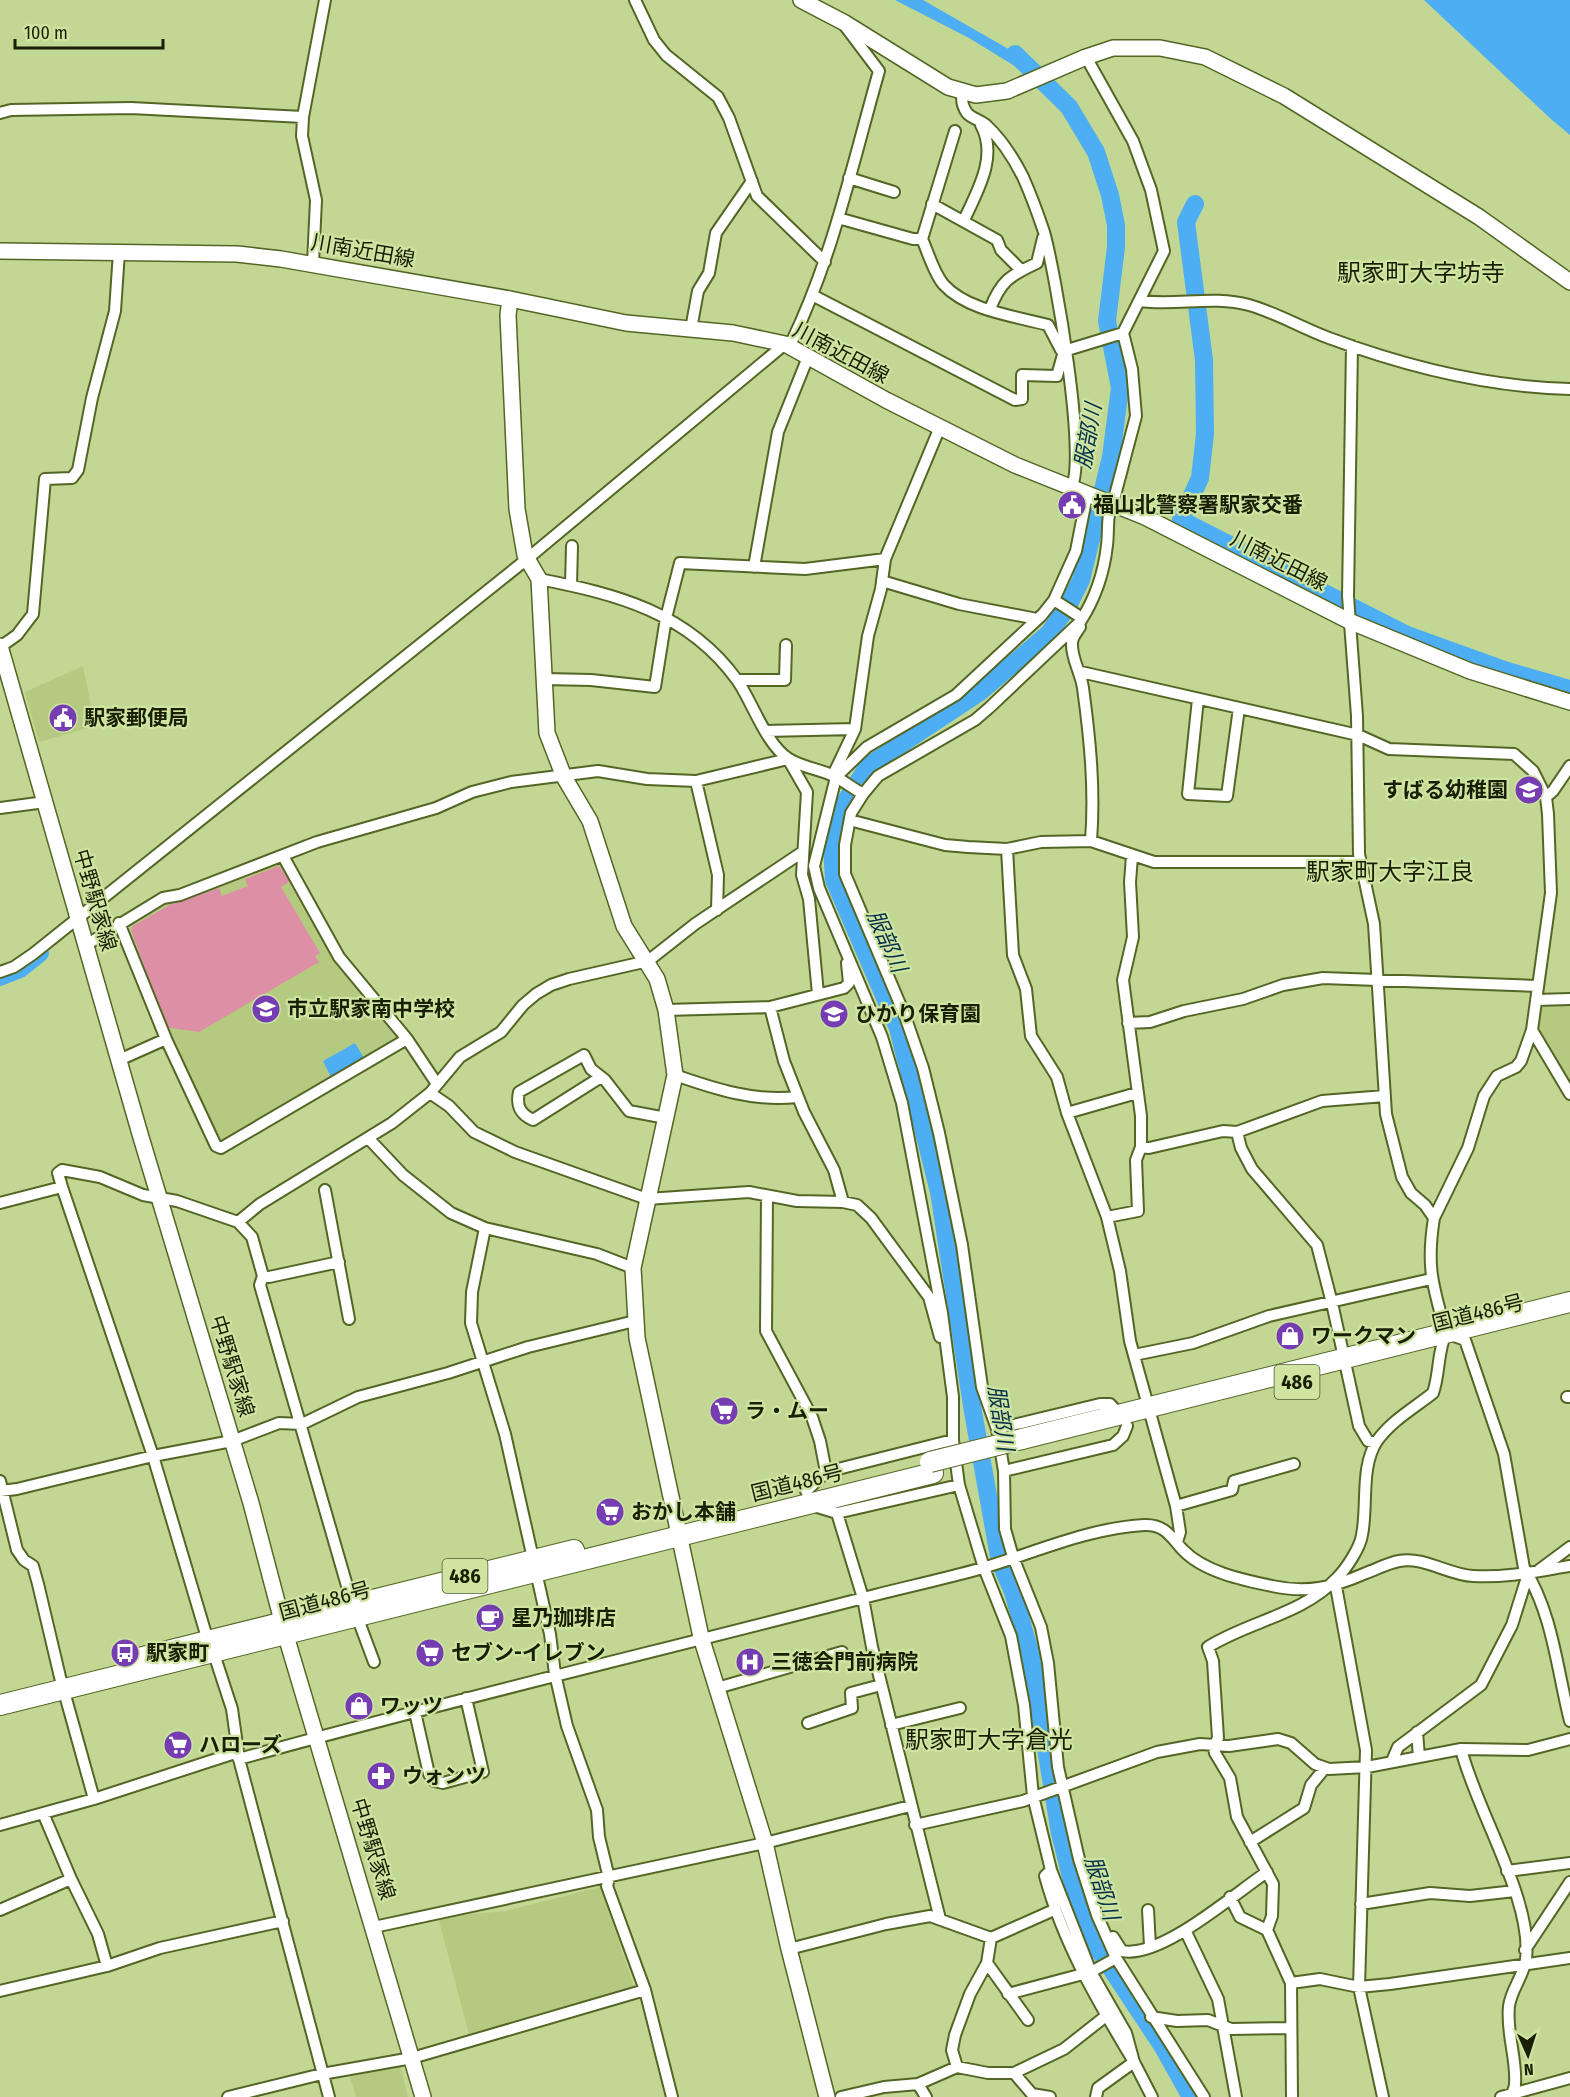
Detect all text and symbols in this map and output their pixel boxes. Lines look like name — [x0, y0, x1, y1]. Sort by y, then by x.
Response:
scale bar — [15, 12, 164, 50]
text: 100 m — [24, 22, 68, 44]
street label: 川南近田線 — [309, 229, 417, 273]
district label: 駅家町大字坊寺 — [1337, 259, 1505, 287]
street label: 川南近田線 — [789, 317, 893, 389]
water label: 服部川 — [1069, 399, 1107, 471]
public building icon: 福山北警察署駅家交番 — [1056, 489, 1088, 521]
place label: 福山北警察署駅家交番 — [1093, 492, 1303, 518]
street label: 川南近田線 — [1226, 526, 1332, 596]
public building icon: 駅家郵便局 — [47, 702, 79, 734]
place label: 駅家郵便局 — [84, 705, 189, 731]
school or university icon: すばる幼稚園 — [1513, 774, 1545, 806]
place label: すばる幼稚園 — [1382, 777, 1508, 803]
street label: 中野駅家線 — [68, 846, 122, 954]
district label: 駅家町大字江良 — [1306, 858, 1474, 886]
water label: 服部川 — [861, 905, 914, 978]
school or university icon: 市立駅家南中学校 — [250, 993, 282, 1025]
place label: 市立駅家南中学校 — [287, 996, 455, 1022]
school or university icon: ひかり保育園 — [818, 998, 850, 1030]
place label: ひかり保育園 — [855, 1001, 981, 1027]
street label: 国道486号 — [1429, 1289, 1527, 1337]
street label: 中野駅家線 — [204, 1312, 260, 1420]
shop icon: ワークマン — [1274, 1320, 1306, 1352]
place label: ワークマン — [1311, 1323, 1416, 1349]
road number: 486 — [1274, 1365, 1320, 1399]
water label: 服部川 — [983, 1383, 1020, 1455]
supermarket icon: ラ・ムー — [708, 1395, 740, 1427]
place label: ラ・ムー — [745, 1398, 829, 1424]
street label: 国道486号 — [748, 1459, 846, 1507]
supermarket icon: おかし本舗 — [594, 1496, 626, 1528]
place label: おかし本舗 — [631, 1499, 736, 1525]
road number: 486 — [442, 1559, 488, 1593]
street label: 国道486号 — [276, 1576, 374, 1626]
cafe icon: 星乃珈琲店 — [474, 1602, 506, 1634]
place label: 星乃珈琲店 — [511, 1605, 616, 1631]
bus stop icon: 駅家町 — [109, 1637, 141, 1669]
supermarket icon: セブン-イレブン — [414, 1637, 446, 1669]
place label: 駅家町 — [146, 1640, 209, 1666]
place label: セブン-イレブン — [451, 1640, 606, 1666]
hospital icon: 三徳会門前病院 — [734, 1646, 766, 1678]
place label: 三徳会門前病院 — [771, 1649, 918, 1675]
shop icon: ワッツ — [343, 1690, 375, 1722]
place label: ワッツ — [380, 1693, 443, 1719]
district label: 駅家町大字倉光 — [905, 1726, 1073, 1754]
supermarket icon: ハローズ — [162, 1729, 194, 1761]
place label: ハローズ — [199, 1732, 282, 1758]
pharmacy icon: ウォンツ — [365, 1760, 397, 1792]
place label: ウォンツ — [402, 1763, 486, 1789]
street label: 中野駅家線 — [345, 1795, 401, 1903]
water label: 服部川 — [1079, 1852, 1126, 1925]
north arrow — [1498, 2025, 1558, 2085]
text: N — [1523, 2060, 1534, 2079]

